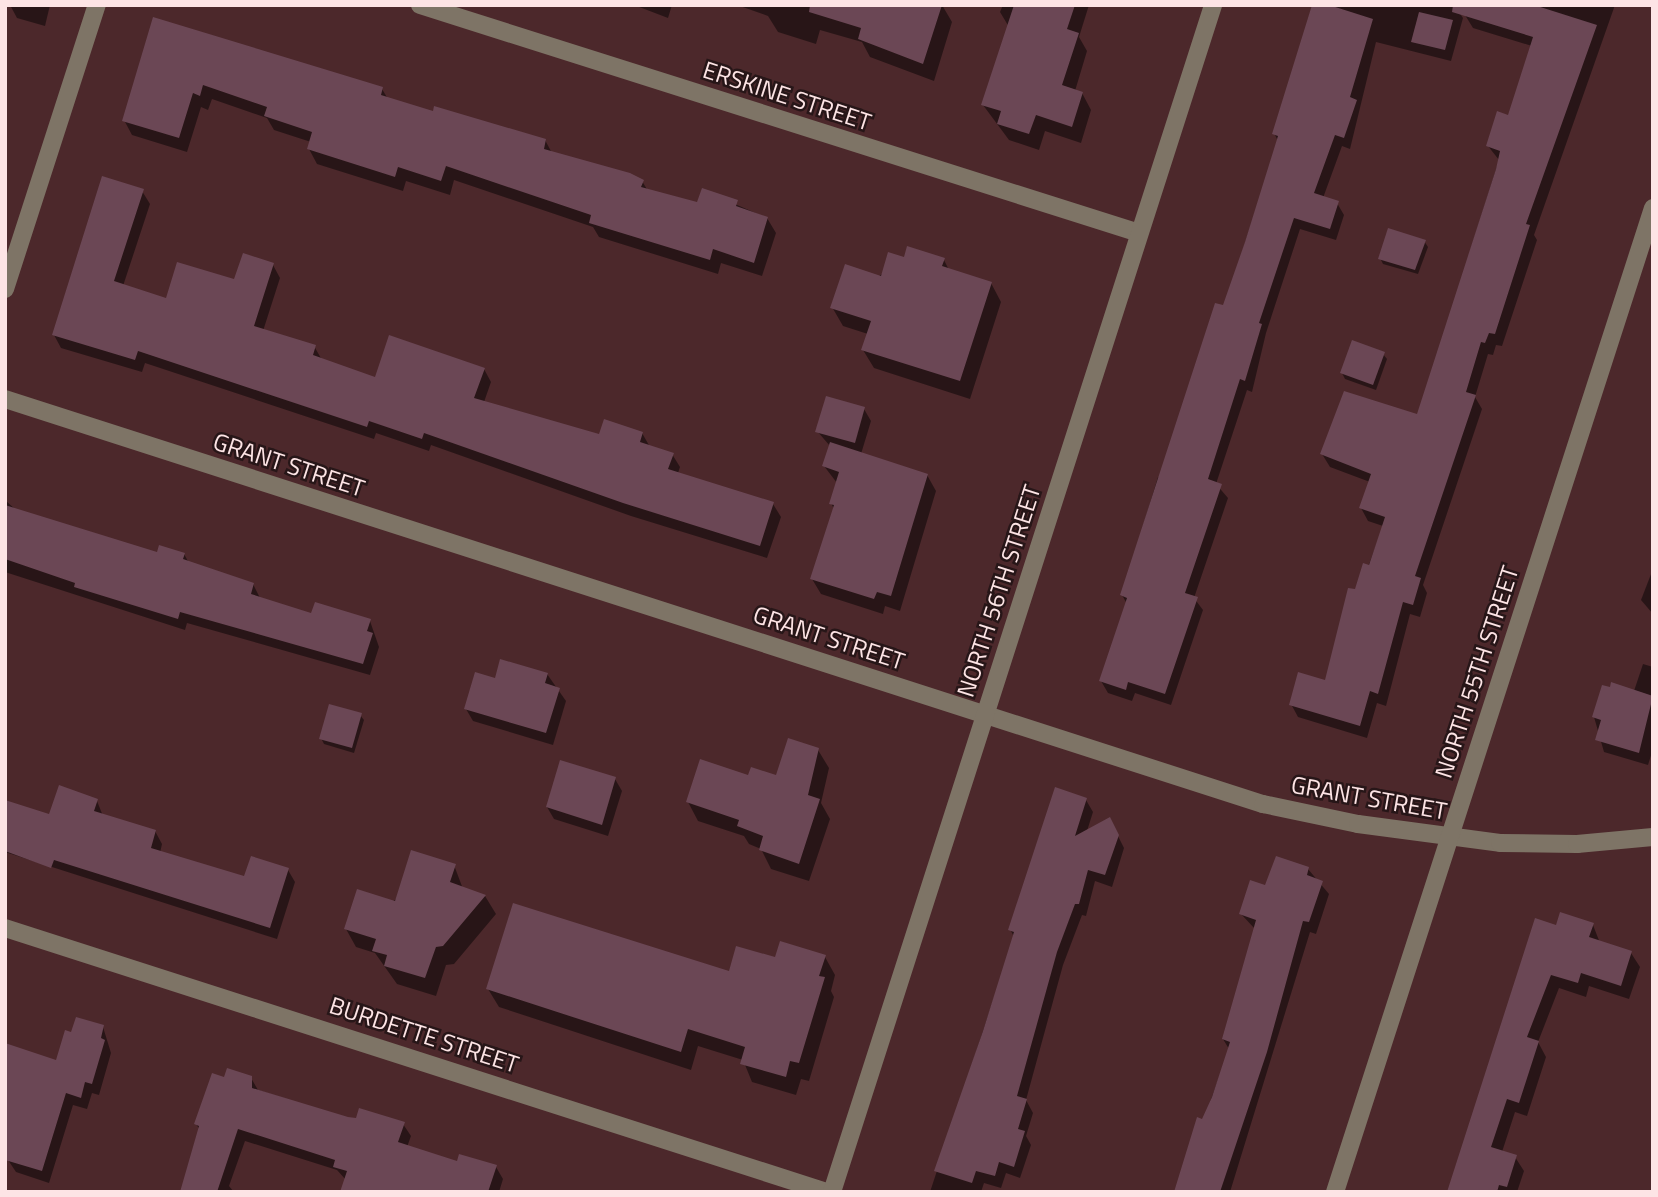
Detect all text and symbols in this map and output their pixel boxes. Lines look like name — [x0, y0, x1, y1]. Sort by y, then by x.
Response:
street label: ERSKINE STREET — [699, 55, 875, 137]
street label: GRANT STREET — [210, 427, 368, 503]
street label: NORTH 56TH STREET — [951, 481, 1047, 701]
street label: NORTH 55TH STREET — [1429, 562, 1525, 782]
street label: GRANT STREET — [750, 600, 908, 676]
street label: GRANT STREET — [1289, 770, 1449, 826]
street label: BURDETTE STREET — [326, 991, 522, 1079]

